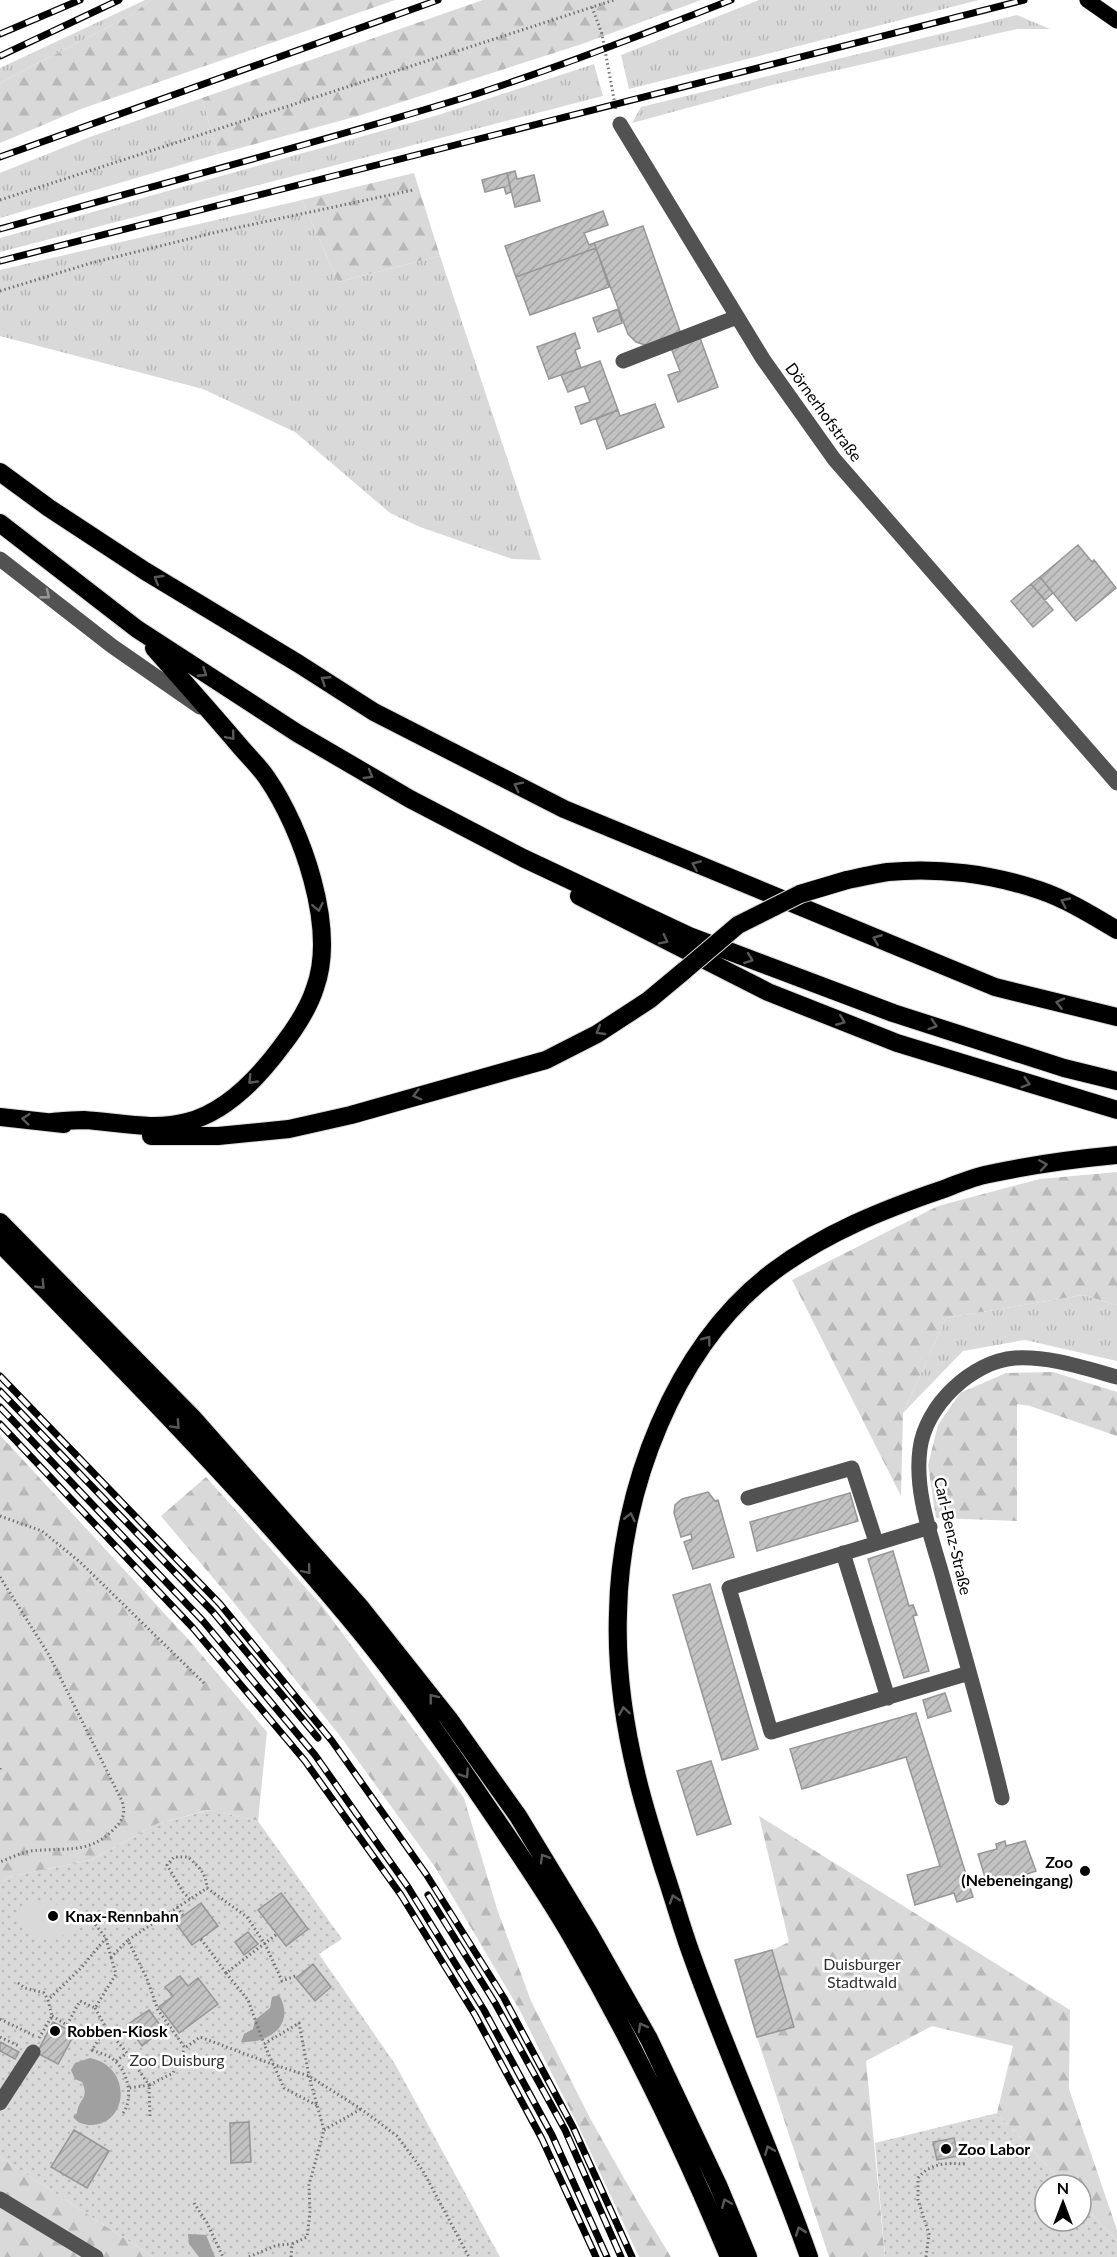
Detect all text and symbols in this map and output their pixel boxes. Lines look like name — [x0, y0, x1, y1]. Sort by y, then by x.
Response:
street label: Dörnerhofstraße — [782, 359, 867, 465]
one-way arrow — [154, 574, 164, 586]
one-way arrow — [40, 588, 51, 599]
one-way arrow — [197, 665, 208, 676]
one-way arrow — [320, 676, 331, 687]
one-way arrow — [224, 729, 235, 740]
one-way arrow — [363, 768, 373, 780]
one-way arrow — [514, 782, 524, 793]
one-way arrow — [691, 860, 702, 872]
one-way arrow — [1061, 897, 1072, 909]
one-way arrow — [311, 902, 324, 912]
one-way arrow — [658, 933, 669, 944]
one-way arrow — [872, 934, 883, 946]
one-way arrow — [743, 952, 754, 964]
one-way arrow — [1055, 998, 1066, 1010]
one-way arrow — [836, 1014, 846, 1027]
one-way arrow — [927, 1018, 938, 1031]
one-way arrow — [596, 1024, 606, 1036]
one-way arrow — [248, 1073, 259, 1084]
one-way arrow — [1020, 1076, 1031, 1088]
one-way arrow — [412, 1088, 423, 1100]
one-way arrow — [21, 1113, 31, 1126]
one-way arrow — [1039, 1159, 1048, 1171]
one-way arrow — [33, 1277, 44, 1288]
one-way arrow — [700, 1335, 711, 1346]
one-way arrow — [169, 1418, 180, 1429]
street label: Carl-Benz-Straße — [931, 1475, 976, 1597]
one-way arrow — [623, 1513, 636, 1523]
one-way arrow — [300, 1563, 311, 1574]
one-way arrow — [429, 1694, 440, 1705]
one-way arrow — [619, 1707, 631, 1716]
one-way arrow — [458, 1767, 469, 1778]
place label: Zoo (Nebeneingang) — [961, 1852, 1073, 1889]
one-way arrow — [540, 1854, 552, 1864]
marker: Zoo (Nebeneingang) — [1078, 1864, 1092, 1878]
one-way arrow — [669, 1894, 681, 1905]
place label: Knax-Rennbahn — [65, 1906, 179, 1925]
marker: Knax-Rennbahn — [46, 1909, 60, 1923]
park label: Duisburger Stadtwald — [823, 1954, 901, 1991]
place label: Robben-Kiosk — [67, 2021, 168, 2040]
one-way arrow — [638, 2022, 649, 2033]
marker: Robben-Kiosk — [48, 2024, 62, 2038]
park label: Zoo Duisburg — [129, 2050, 225, 2069]
place label: Zoo Labor — [958, 2139, 1030, 2158]
marker: Zoo Labor — [939, 2142, 953, 2156]
one-way arrow — [764, 2145, 776, 2156]
north arrow — [1033, 2173, 1093, 2233]
text: N — [1057, 2178, 1069, 2197]
one-way arrow — [721, 2198, 733, 2209]
one-way arrow — [794, 2226, 807, 2237]

